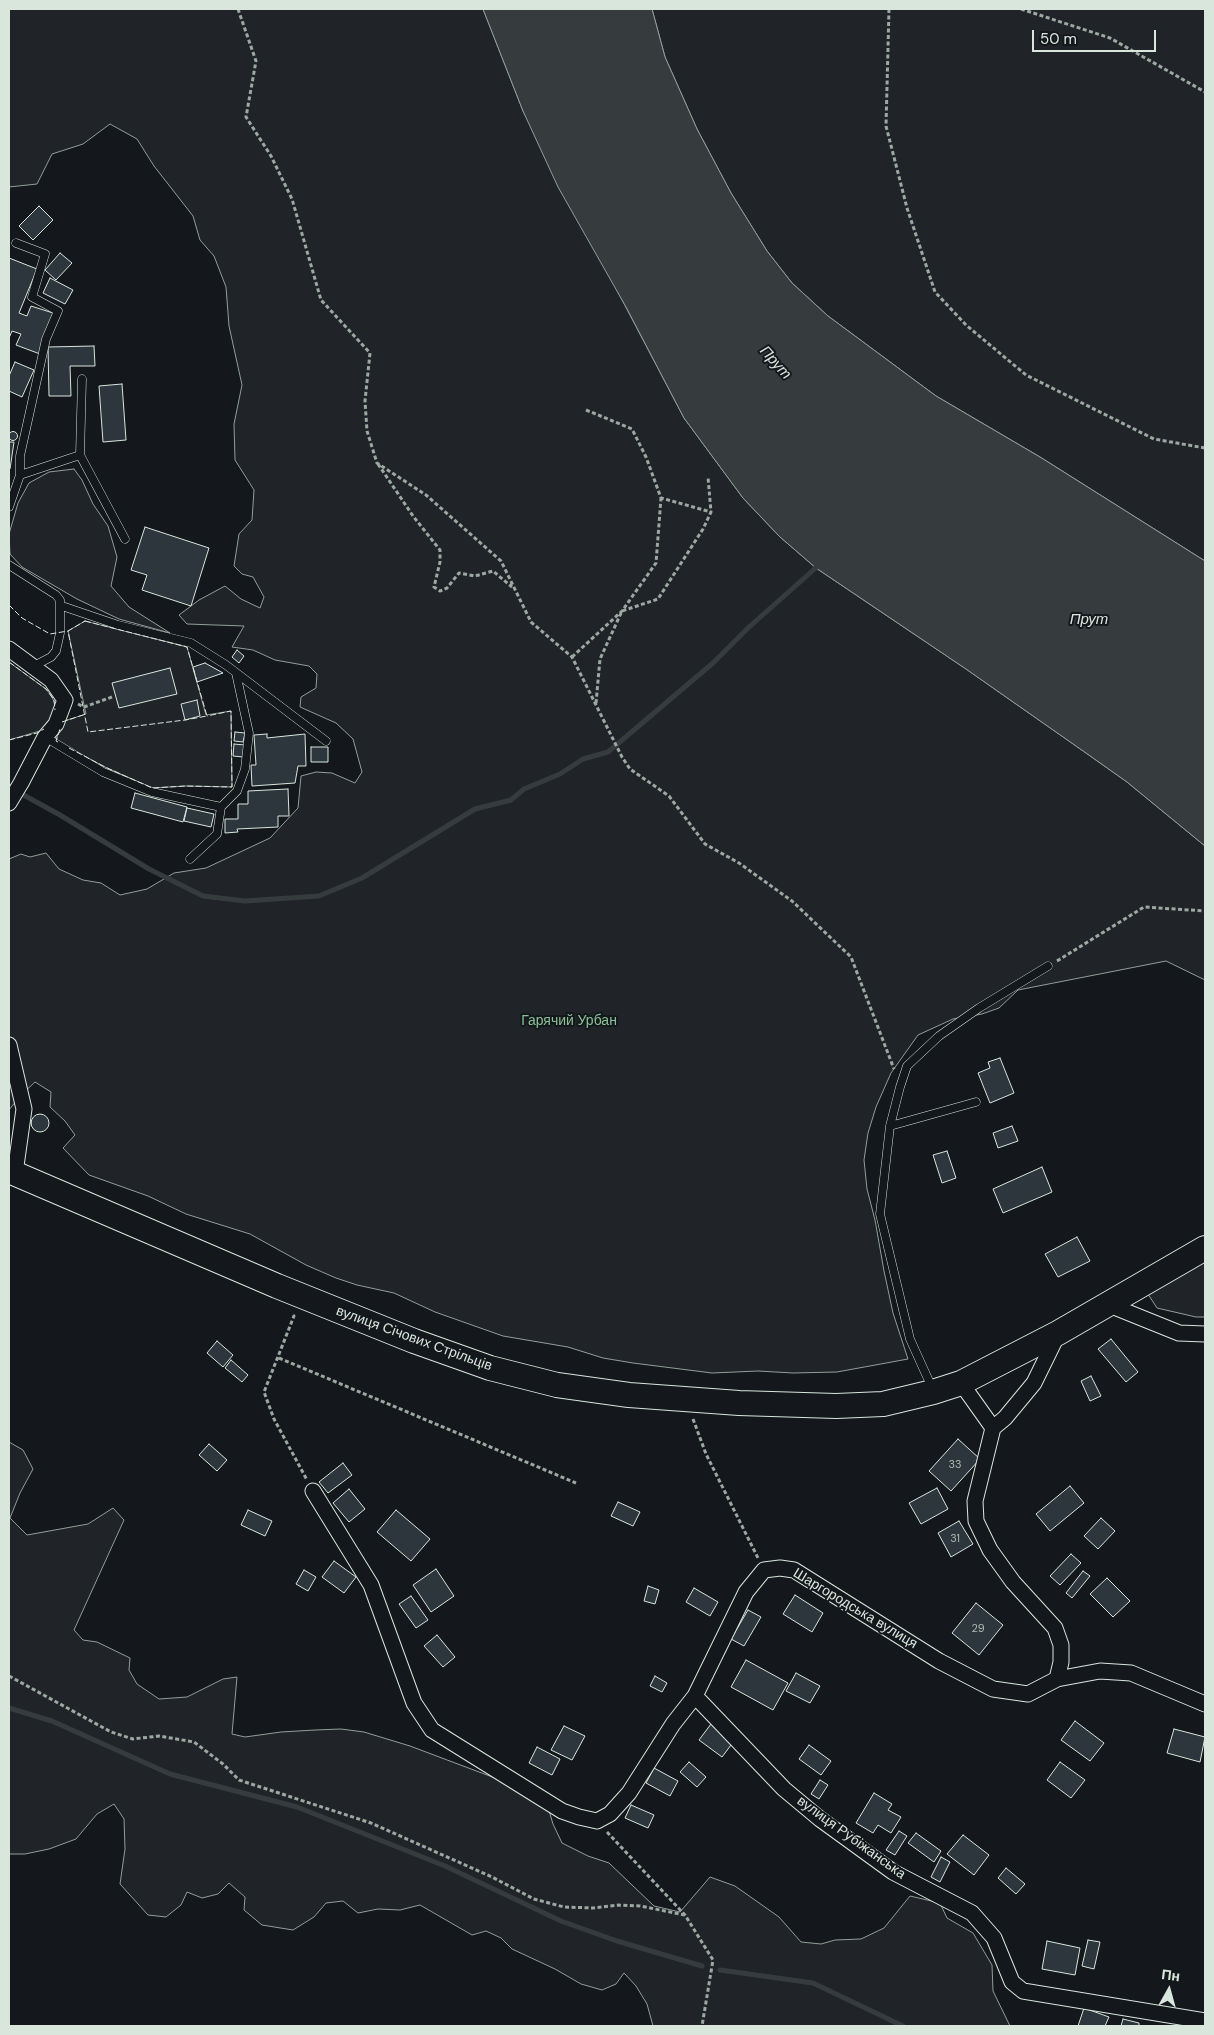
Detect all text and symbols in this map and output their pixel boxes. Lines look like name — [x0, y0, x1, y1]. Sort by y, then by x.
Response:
scale bar — [1034, 20, 1158, 52]
text: 50 m — [1040, 29, 1077, 49]
water label: Прут — [755, 343, 795, 383]
water label: Прут — [1070, 611, 1108, 629]
park label: Гарячий Урбан — [521, 1013, 617, 1029]
street label: вулиця Січових Стрільців — [334, 1303, 494, 1375]
house number: 33 — [948, 1458, 962, 1472]
house number: 31 — [950, 1532, 960, 1546]
street label: Шаргородська вулиця — [790, 1565, 920, 1653]
house number: 29 — [971, 1622, 985, 1636]
street label: вулиця Рубіжанська — [793, 1793, 909, 1883]
north arrow — [1144, 1965, 1194, 2015]
text: Пн — [1161, 1965, 1181, 1985]

